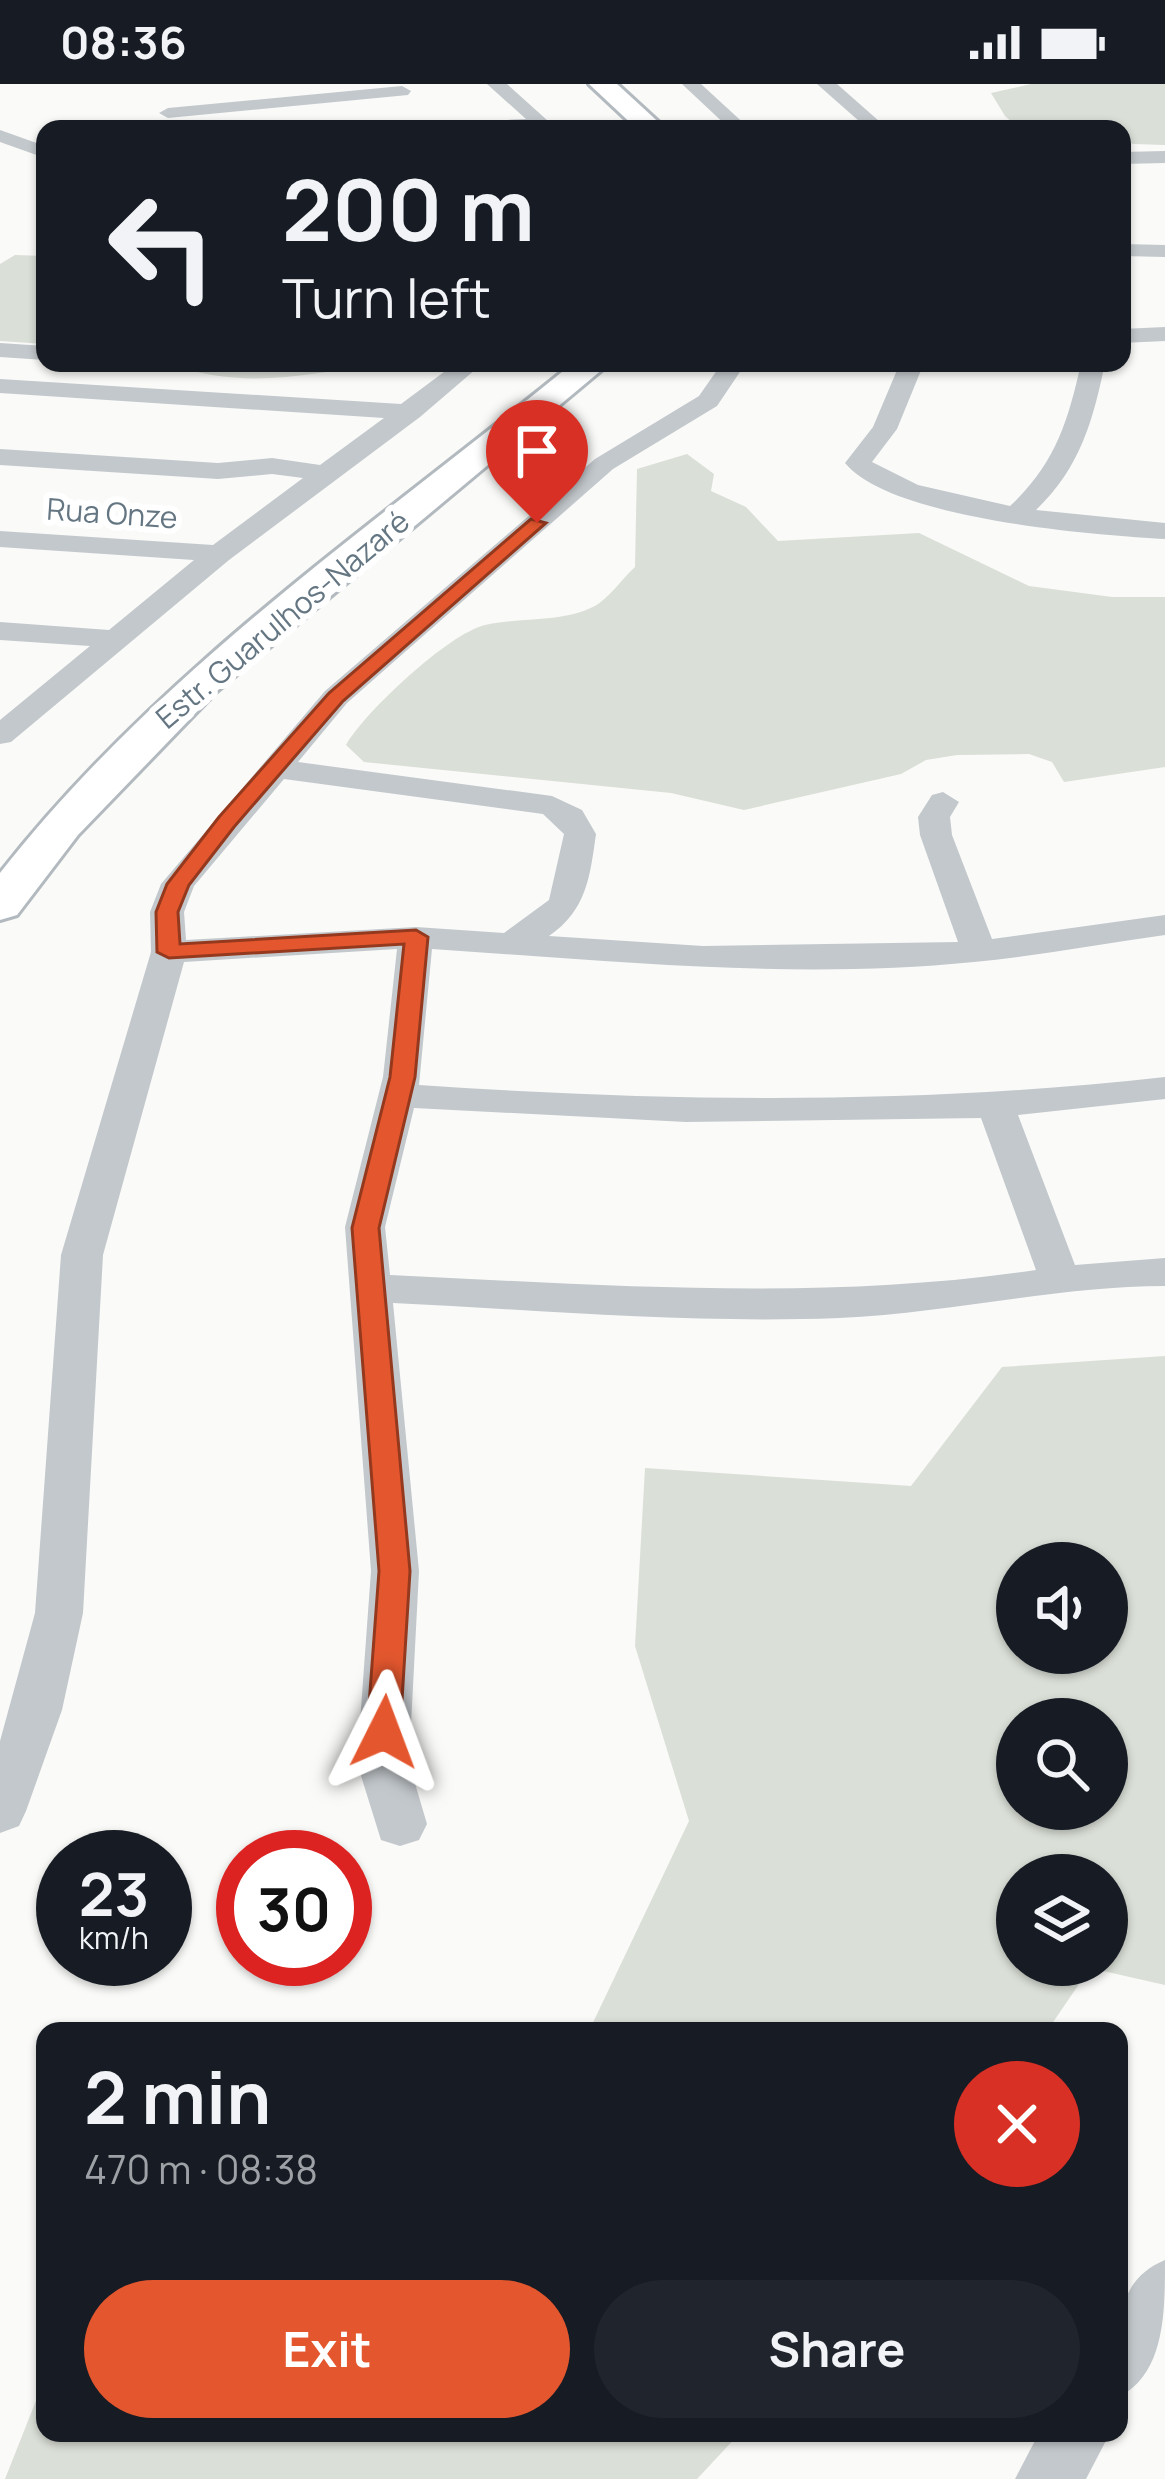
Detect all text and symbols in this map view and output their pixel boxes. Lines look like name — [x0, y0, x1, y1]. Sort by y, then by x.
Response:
text: 08:36 — [60, 11, 187, 73]
text: 200 m — [282, 151, 535, 266]
icon: left — [84, 168, 240, 324]
text: Turn left — [282, 260, 491, 334]
pin — [486, 400, 588, 523]
icon: arrive — [504, 418, 570, 484]
street label: Rua Onze — [45, 487, 179, 538]
street label: Estr. Guarulhos-Nazaré — [147, 501, 417, 737]
map controls — [996, 1542, 1128, 1986]
button: sound — [996, 1542, 1128, 1674]
position arrow — [321, 1669, 447, 1795]
button: search — [996, 1698, 1128, 1830]
speed limit sign: 30 — [216, 1830, 372, 1986]
text: 23 — [79, 1852, 149, 1934]
button: layers — [996, 1854, 1128, 1986]
text: km/h — [79, 1917, 149, 1958]
text: 2 min — [84, 2047, 271, 2146]
button: close — [954, 2061, 1080, 2187]
text: 470 m · 08:38 — [84, 2142, 318, 2196]
button: Exit — [84, 2280, 570, 2418]
button: Share — [594, 2280, 1080, 2418]

